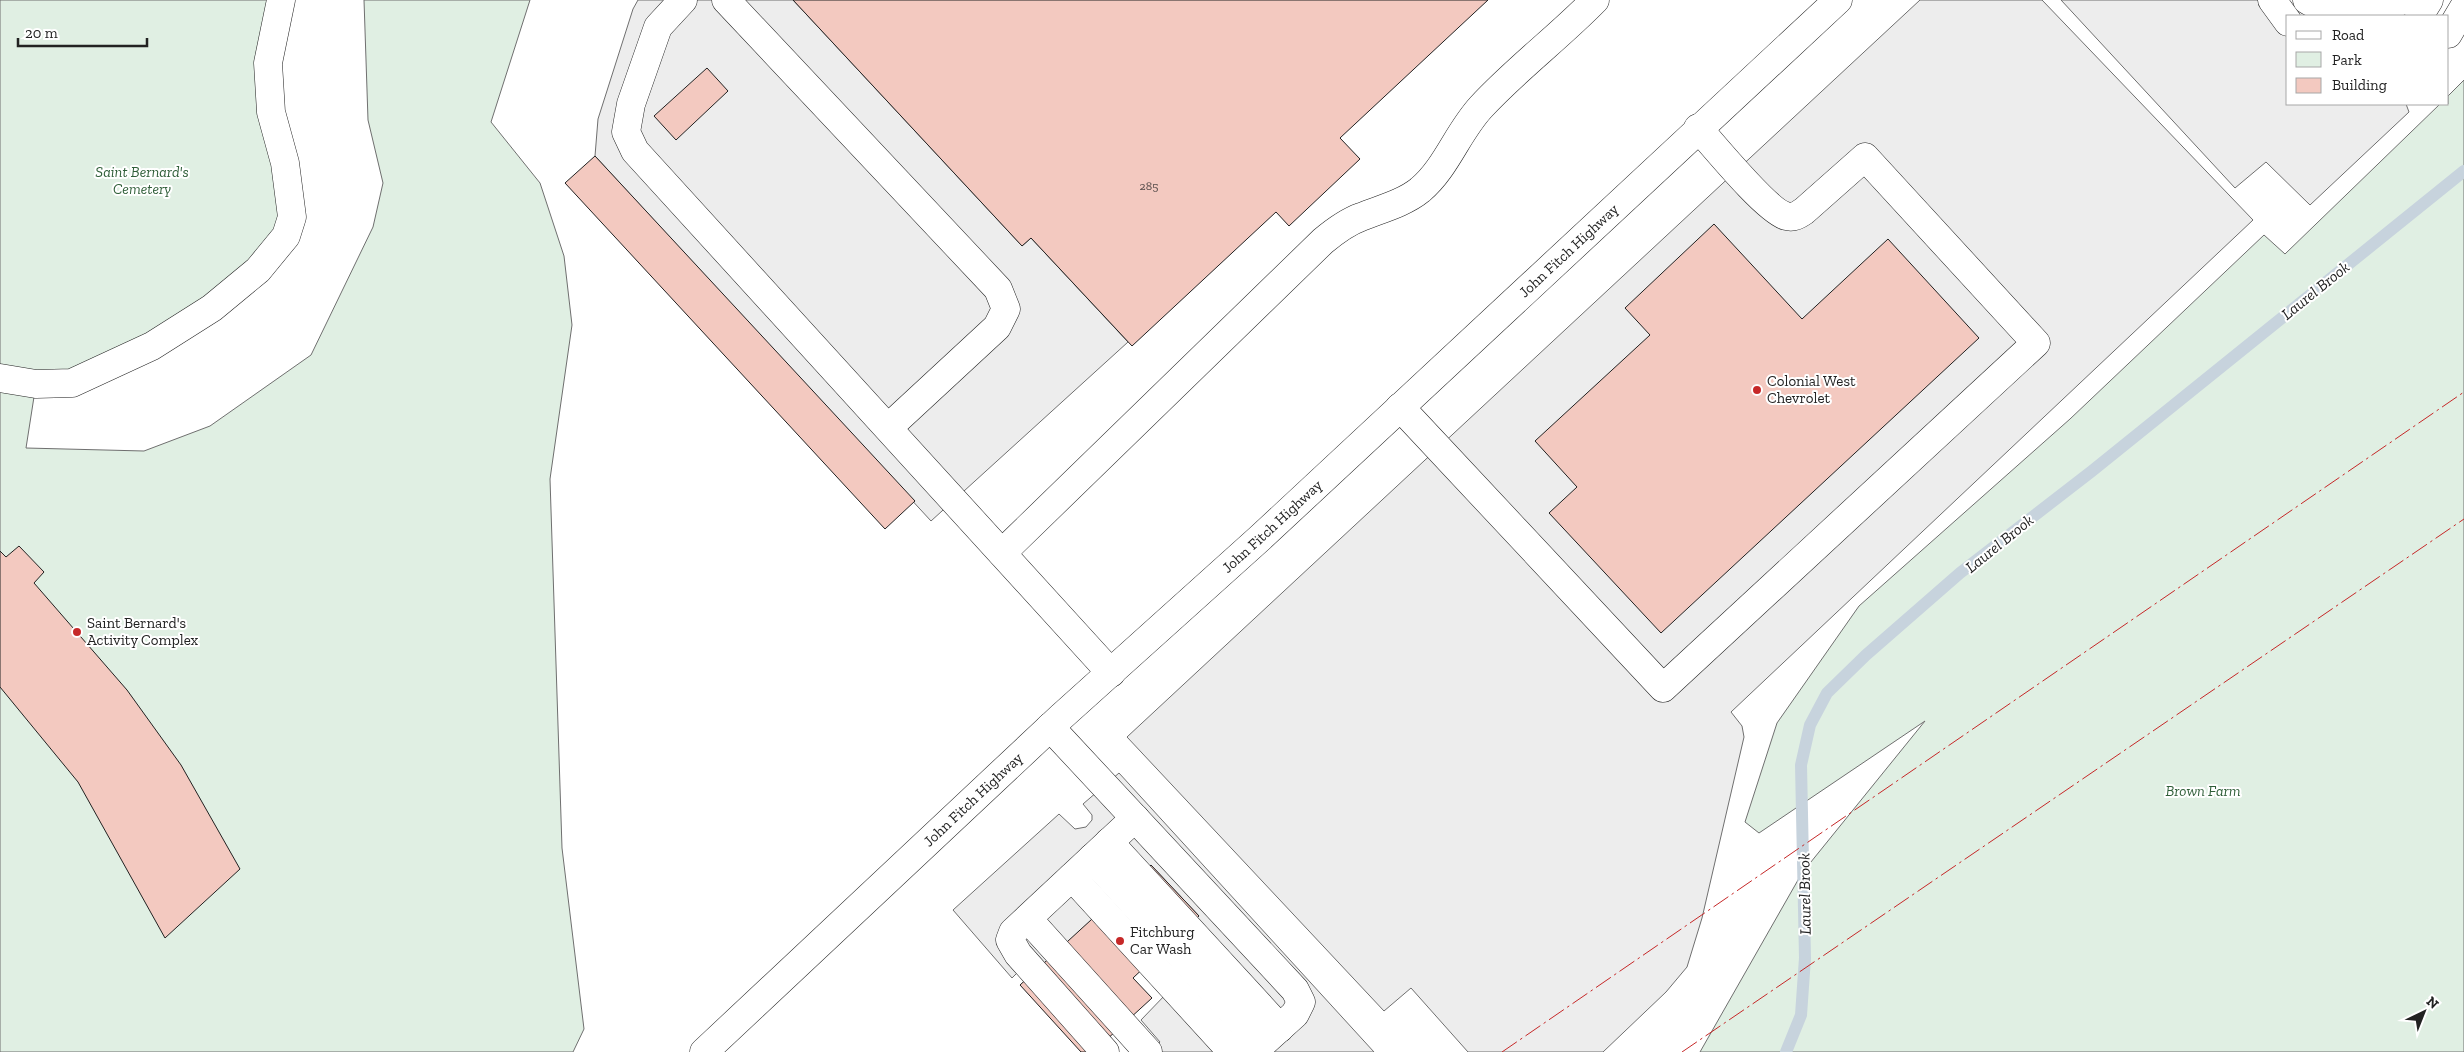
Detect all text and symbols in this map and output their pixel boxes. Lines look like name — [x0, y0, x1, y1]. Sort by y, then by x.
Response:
scale bar — [18, 15, 146, 47]
legend — [2286, 15, 2449, 105]
text: 20 m — [25, 24, 58, 42]
text: Road — [2332, 26, 2365, 44]
text: Park — [2332, 51, 2362, 69]
text: Building — [2332, 76, 2387, 94]
park label: Saint Bernard's Cemetery — [95, 163, 189, 198]
house number: 285 — [1140, 179, 1158, 193]
street label: John Fitch Highway — [1515, 200, 1622, 301]
water label: Laurel Brook — [2278, 257, 2353, 324]
place label: Colonial West Chevrolet — [1767, 372, 1856, 407]
marker: Colonial West Chevrolet — [1751, 384, 1763, 396]
street label: John Fitch Highway — [1218, 476, 1326, 577]
water label: Laurel Brook — [1962, 510, 2037, 577]
place label: Saint Bernard's Activity Complex — [87, 614, 199, 649]
marker: Saint Bernard's Activity Complex — [71, 626, 83, 638]
street label: John Fitch Highway — [920, 748, 1027, 850]
park label: Brown Farm — [2166, 782, 2241, 800]
water label: Laurel Brook — [1794, 853, 1815, 935]
place label: Fitchburg Car Wash — [1130, 923, 1194, 958]
marker: Fitchburg Car Wash — [1114, 935, 1126, 947]
north arrow — [2399, 987, 2449, 1037]
text: N — [2423, 993, 2442, 1013]

